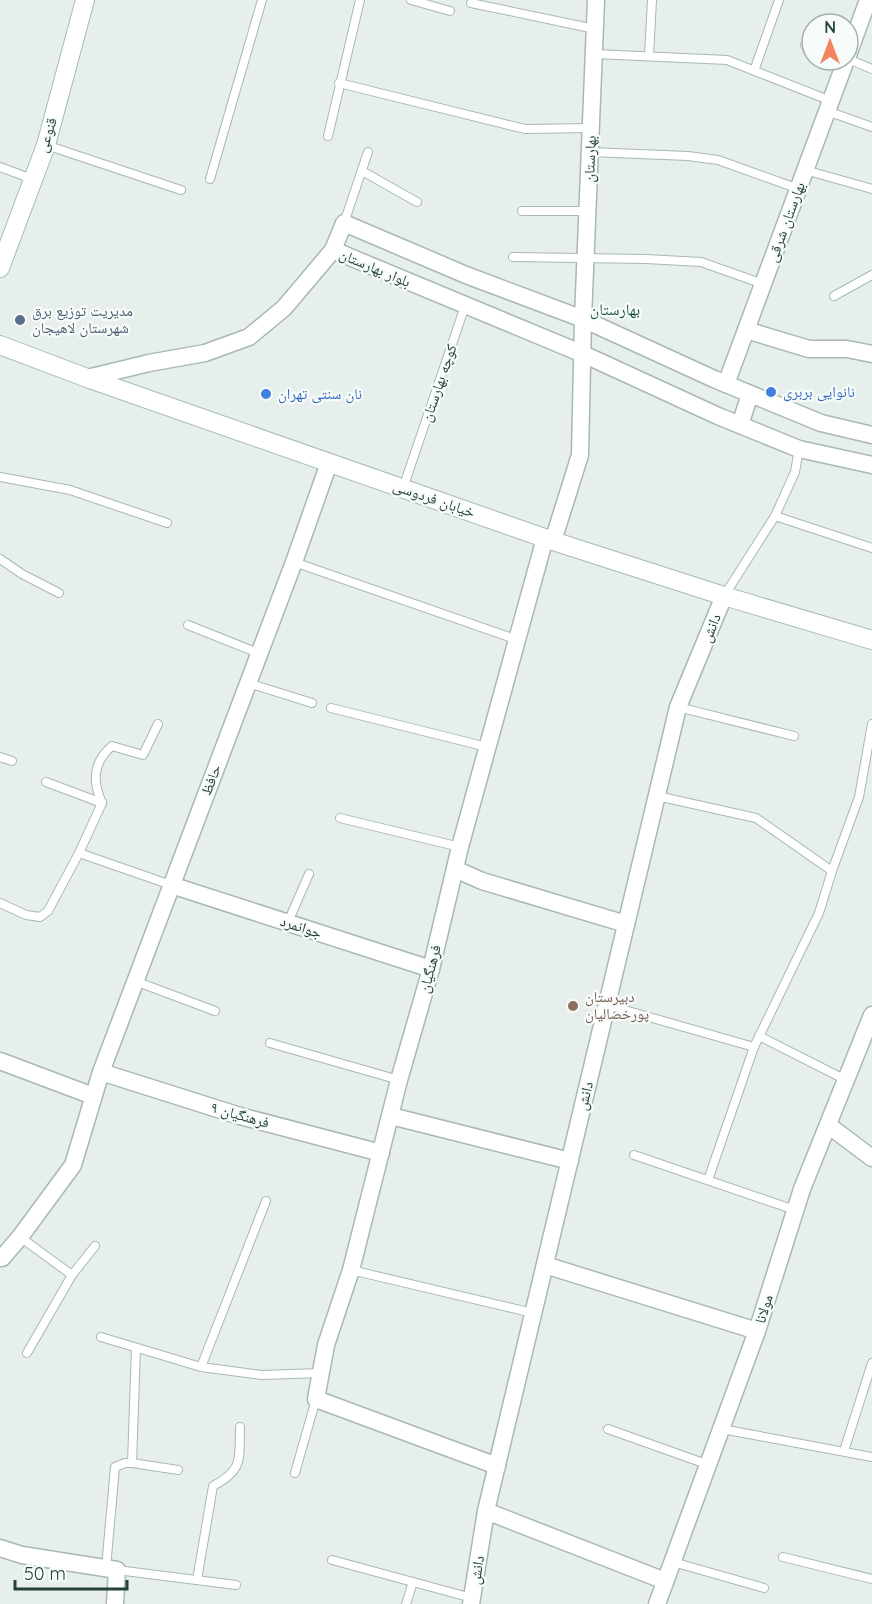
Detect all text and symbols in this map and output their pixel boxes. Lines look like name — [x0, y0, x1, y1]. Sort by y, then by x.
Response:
north arrow — [800, 12, 860, 72]
text: N — [824, 17, 836, 37]
street label: قنوعی — [32, 115, 62, 155]
street label: بهارستان — [579, 135, 601, 183]
street label: بهارستان شرقی — [762, 179, 810, 265]
street label: بلوار بهارستان — [336, 244, 414, 292]
district label: بهارستان — [590, 299, 640, 320]
place label: مدیریت توزیع برق شهرستان لاهیجان — [32, 301, 133, 338]
marker: مدیریت توزیع برق شهرستان لاهیجان — [13, 313, 27, 327]
street label: کوچه بهارستان — [416, 341, 462, 425]
place label: نانوایی بربری — [783, 382, 855, 402]
place label: نان سنتی تهران — [278, 384, 362, 404]
marker: نانوایی بربری — [764, 385, 778, 399]
marker: نان سنتی تهران — [259, 387, 273, 401]
street label: خیابان فردوسی — [390, 476, 478, 522]
street label: دانش — [696, 611, 726, 645]
street label: حافظ — [196, 761, 225, 798]
street label: جوانمرد — [278, 911, 325, 942]
street label: فرهنگیان — [414, 943, 446, 995]
place label: دبیرستان پورخصالیان — [585, 987, 649, 1024]
marker: دبیرستان پورخصالیان — [566, 999, 580, 1013]
street label: دانش — [572, 1080, 598, 1112]
street label: فرهنگیان ۹ — [208, 1097, 272, 1133]
street label: مولانا — [750, 1292, 777, 1326]
scale bar — [15, 1553, 128, 1591]
street label: دانش — [465, 1554, 489, 1586]
text: 50 m — [24, 1562, 66, 1585]

